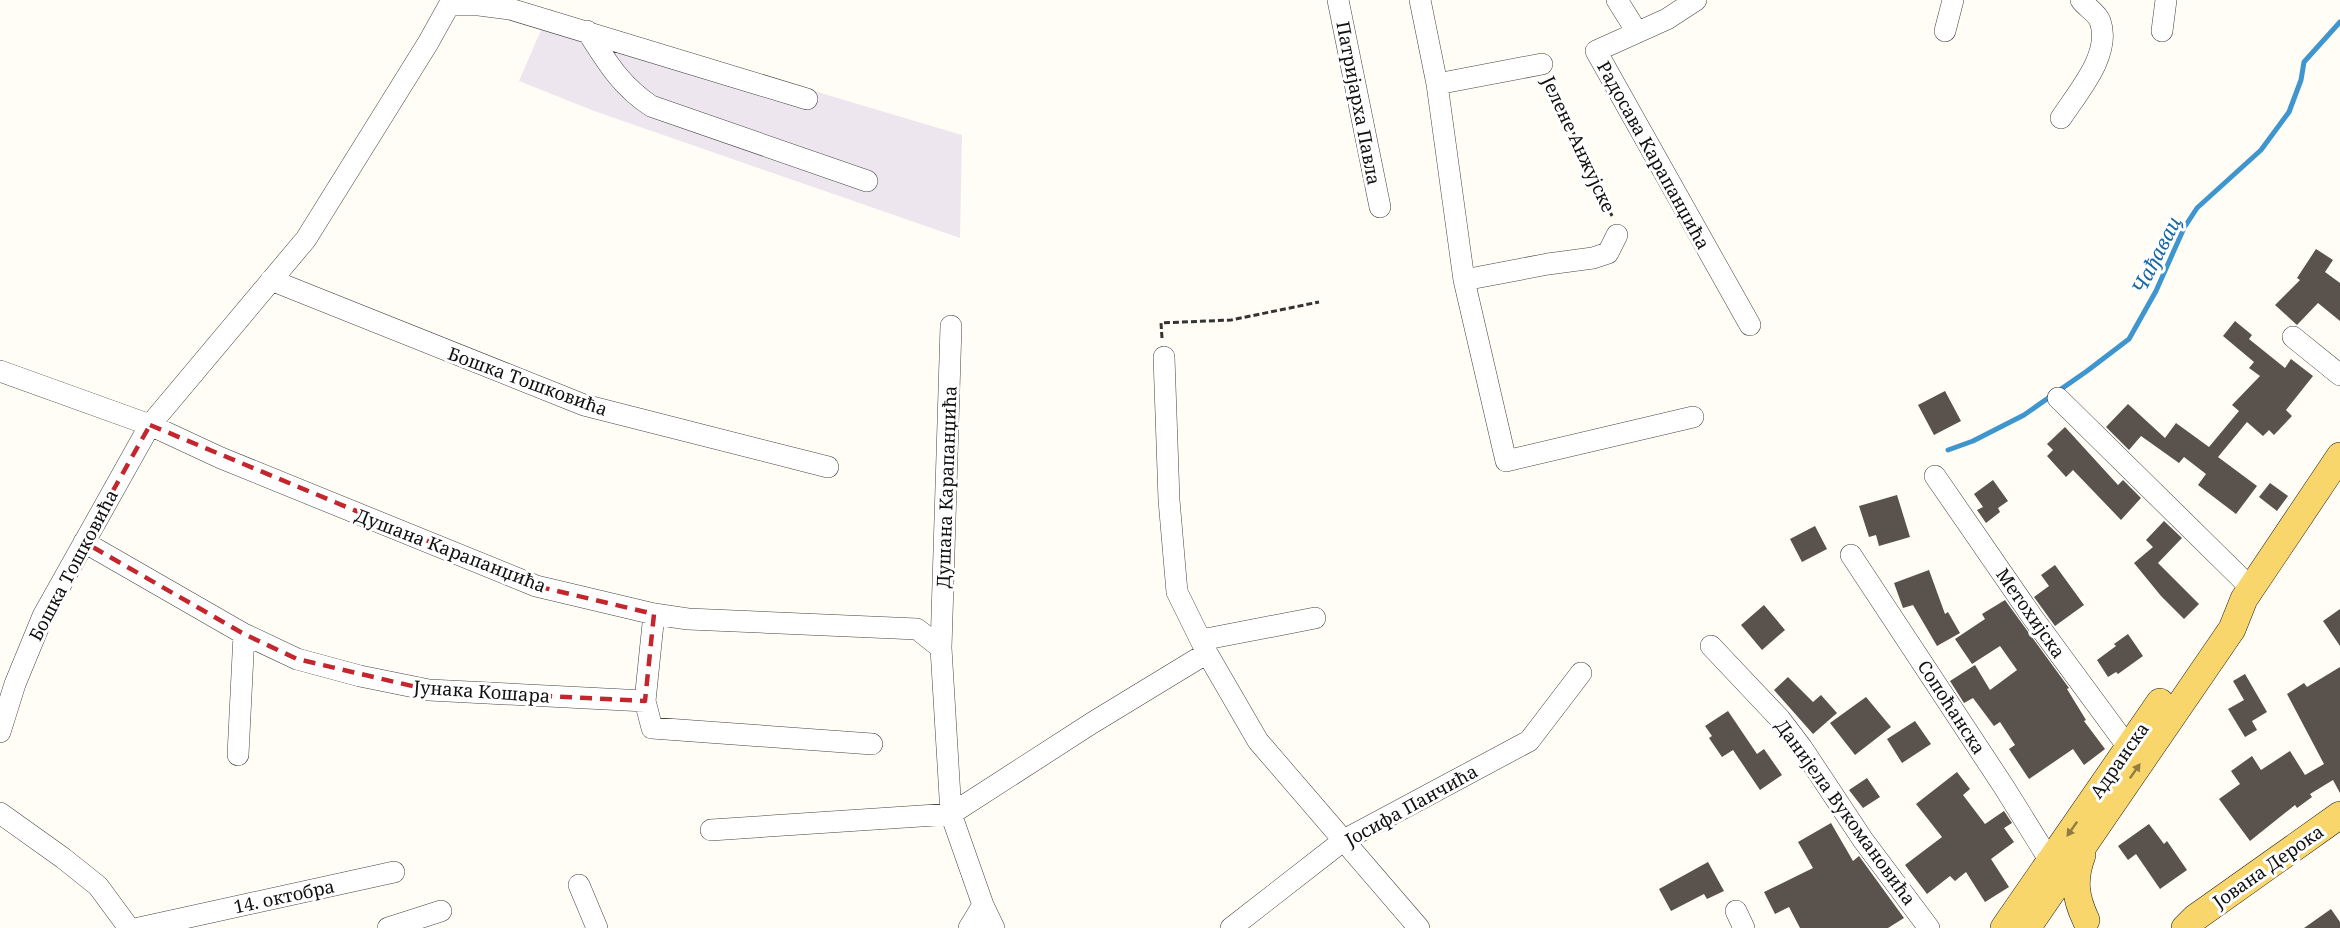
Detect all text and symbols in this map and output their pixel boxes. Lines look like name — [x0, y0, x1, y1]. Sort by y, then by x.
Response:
street label: Патријарха Павла — [1331, 19, 1387, 187]
street label: Радосава Карапанџића — [1592, 57, 1716, 253]
street label: Јелене Анжујске — [1537, 71, 1621, 216]
water label: Чађавац — [2125, 212, 2187, 298]
street label: Бошка Тошковића — [445, 341, 611, 421]
street label: Душана Карапанџића — [930, 385, 962, 589]
street label: Бошка Тошковића — [23, 485, 123, 645]
street label: Душана Карапанџића — [352, 502, 550, 598]
street label: Метохијска — [1991, 563, 2071, 663]
street label: Сопоћанска — [1913, 655, 1991, 759]
street label: Јунака Кошара — [412, 674, 551, 708]
street label: Данијела Вукомановића — [1770, 714, 1922, 910]
street label: Адранска — [2084, 717, 2154, 803]
street label: Јосифа Панчића — [1340, 759, 1482, 852]
one-way arrow — [2129, 763, 2141, 779]
street label: Јована Дерока — [2207, 819, 2328, 914]
one-way arrow — [2066, 820, 2078, 836]
street label: 14. октобра — [231, 874, 337, 918]

